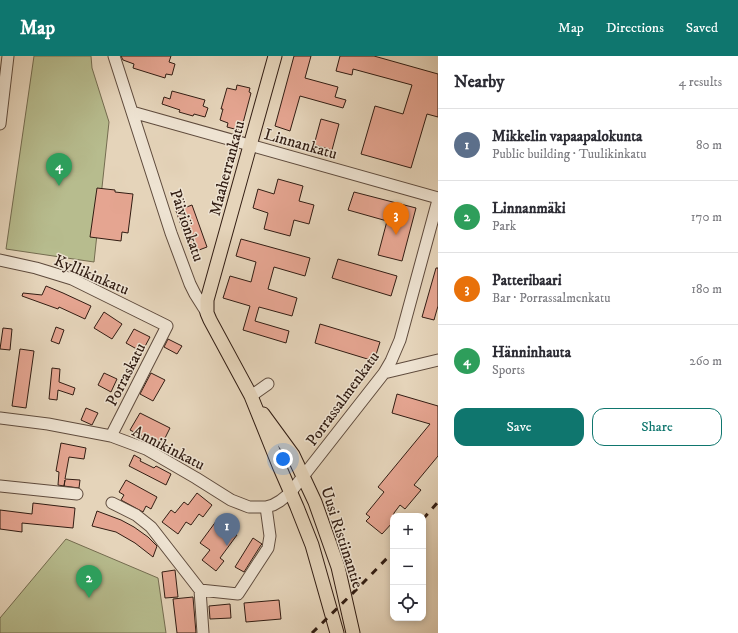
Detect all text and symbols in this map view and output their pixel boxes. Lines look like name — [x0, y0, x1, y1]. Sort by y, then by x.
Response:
text: Map — [20, 17, 55, 40]
text: Map — [558, 19, 584, 37]
text: Directions — [606, 19, 664, 37]
text: Saved — [686, 19, 718, 37]
text: Nearby — [454, 71, 504, 93]
text: 4 results — [679, 74, 722, 90]
street label: Maaherrankatu — [205, 118, 249, 218]
street label: Linnankatu — [262, 124, 340, 164]
text: Mikkelin vapaapalokunta — [492, 127, 642, 146]
text: 1 — [465, 137, 469, 153]
text: 80 m — [696, 137, 722, 153]
text: Public building · Tuulikinkatu — [492, 146, 646, 162]
pin: 4 — [46, 153, 72, 186]
street label: Päiviönkatu — [165, 187, 209, 264]
text: Linnanmäki — [492, 199, 566, 218]
pin: 3 — [383, 202, 409, 235]
text: 2 — [464, 209, 470, 225]
text: 170 m — [691, 209, 722, 225]
text: Park — [492, 218, 516, 234]
street label: Kyllikinkatu — [51, 250, 132, 300]
text: Patteribaari — [492, 271, 562, 290]
text: 3 — [465, 281, 469, 297]
text: 180 m — [691, 281, 722, 297]
text: Bar · Porrassalmenkatu — [492, 290, 611, 306]
street label: Porraskatu — [101, 339, 150, 409]
text: Hänninhauta — [492, 343, 571, 362]
street label: Porrassalmenkatu — [302, 347, 384, 450]
text: 4 — [463, 353, 471, 369]
text: 260 m — [689, 353, 722, 369]
text: Sports — [492, 362, 525, 378]
button: Save — [454, 408, 584, 446]
button: Share — [592, 408, 722, 446]
street label: Annikinkatu — [129, 421, 209, 475]
your location — [273, 449, 293, 469]
street label: Uusi Ristiinantie — [316, 484, 368, 591]
pin: 1 — [214, 513, 240, 546]
map controls — [390, 513, 426, 621]
button: + — [390, 513, 426, 549]
button: − — [390, 549, 426, 585]
pin: 2 — [76, 565, 102, 598]
button: locate — [390, 585, 426, 621]

